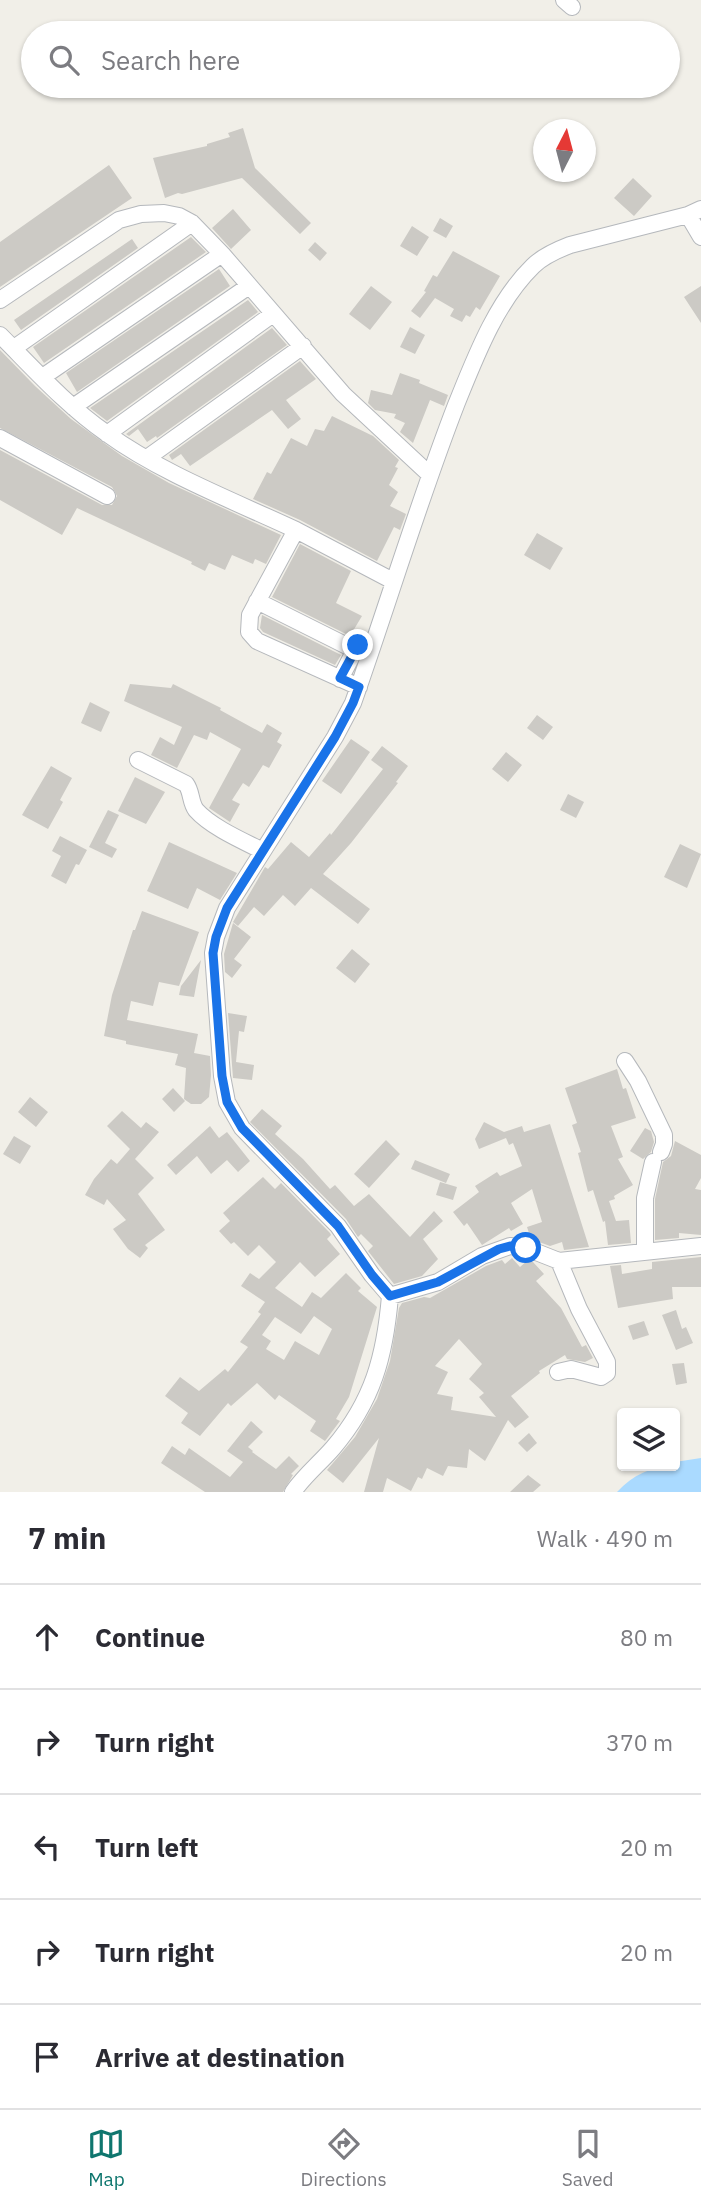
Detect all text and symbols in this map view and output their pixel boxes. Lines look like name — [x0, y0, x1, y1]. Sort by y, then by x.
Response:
search box — [21, 21, 680, 98]
icon: search — [45, 41, 83, 79]
text: Search here — [101, 43, 240, 77]
north arrow — [533, 119, 596, 182]
route end — [342, 629, 373, 660]
route start — [510, 1232, 541, 1263]
map controls — [617, 1408, 680, 1471]
button: layers — [617, 1408, 680, 1471]
text: 7 min — [28, 1518, 106, 1557]
text: Walk · 490 m — [537, 1523, 673, 1553]
icon: ahead — [28, 1618, 66, 1656]
text: Continue — [95, 1620, 205, 1654]
text: 80 m — [620, 1622, 673, 1652]
icon: right — [28, 1723, 66, 1761]
text: Turn right — [95, 1725, 214, 1759]
text: 370 m — [606, 1727, 673, 1757]
icon: left — [28, 1828, 66, 1866]
text: Turn left — [95, 1830, 198, 1864]
text: 20 m — [620, 1832, 673, 1862]
icon: right — [28, 1933, 66, 1971]
text: Turn right — [95, 1935, 214, 1969]
text: 20 m — [620, 1937, 673, 1967]
icon: arrive — [28, 2038, 66, 2076]
text: Arrive at destination — [95, 2040, 345, 2074]
tab: Map — [87, 2125, 125, 2191]
tab: Directions — [300, 2125, 387, 2191]
tab: Saved — [562, 2125, 614, 2191]

